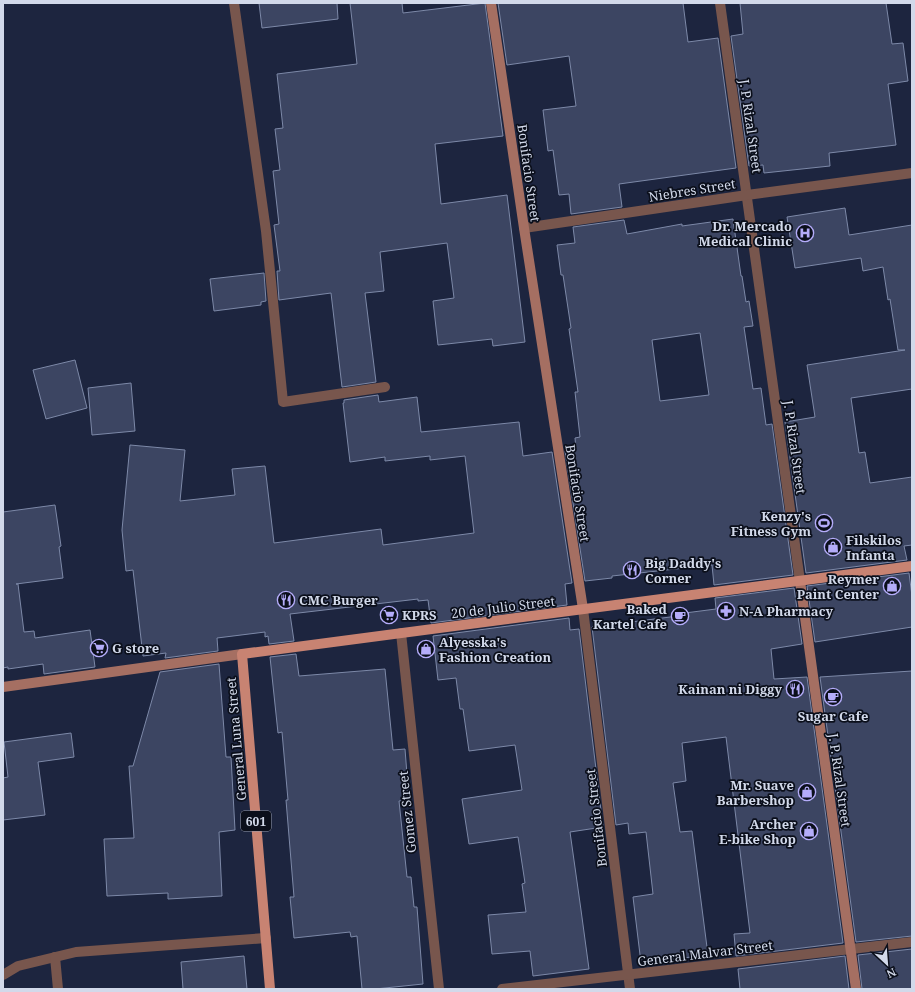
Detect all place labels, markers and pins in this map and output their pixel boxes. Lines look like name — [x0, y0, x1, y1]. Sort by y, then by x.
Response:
place label: Dr. Mercado Medical Clinic — [699, 217, 792, 250]
hospital icon: Dr. Mercado Medical Clinic — [795, 223, 815, 243]
place label: Kenzy's Fitness Gym — [731, 507, 811, 540]
sports icon: Kenzy's Fitness Gym — [814, 513, 834, 533]
place label: Filskilos Infanta — [846, 531, 901, 564]
shop icon: Filskilos Infanta — [823, 537, 843, 557]
place label: Big Daddy's Corner — [645, 554, 721, 587]
restaurant icon: Big Daddy's Corner — [622, 560, 642, 580]
place label: Reymer Paint Center — [797, 570, 879, 603]
shop icon: Reymer Paint Center — [882, 576, 902, 596]
restaurant icon: CMC Burger — [276, 590, 296, 610]
place label: CMC Burger — [299, 591, 378, 609]
place label: Baked Kartel Cafe — [593, 600, 668, 633]
pharmacy icon: N-A Pharmacy — [716, 601, 736, 621]
place label: N-A Pharmacy — [739, 602, 833, 620]
supermarket icon: KPRS — [379, 605, 399, 625]
place label: KPRS — [402, 606, 437, 624]
cafe icon: Baked Kartel Cafe — [670, 606, 690, 626]
place label: Alyesska's Fashion Creation — [439, 633, 551, 666]
supermarket icon: G store — [89, 638, 109, 658]
place label: G store — [112, 639, 159, 657]
shop icon: Alyesska's Fashion Creation — [416, 639, 436, 659]
restaurant icon: Kainan ni Diggy — [785, 679, 805, 699]
place label: Kainan ni Diggy — [678, 680, 782, 698]
cafe icon: Sugar Cafe — [823, 687, 843, 707]
place label: Sugar Cafe — [798, 707, 868, 725]
place label: Mr. Suave Barbershop — [717, 776, 794, 809]
shop icon: Mr. Suave Barbershop — [797, 782, 817, 802]
place label: Archer E-bike Shop — [719, 815, 796, 848]
shop icon: Archer E-bike Shop — [799, 821, 819, 841]

